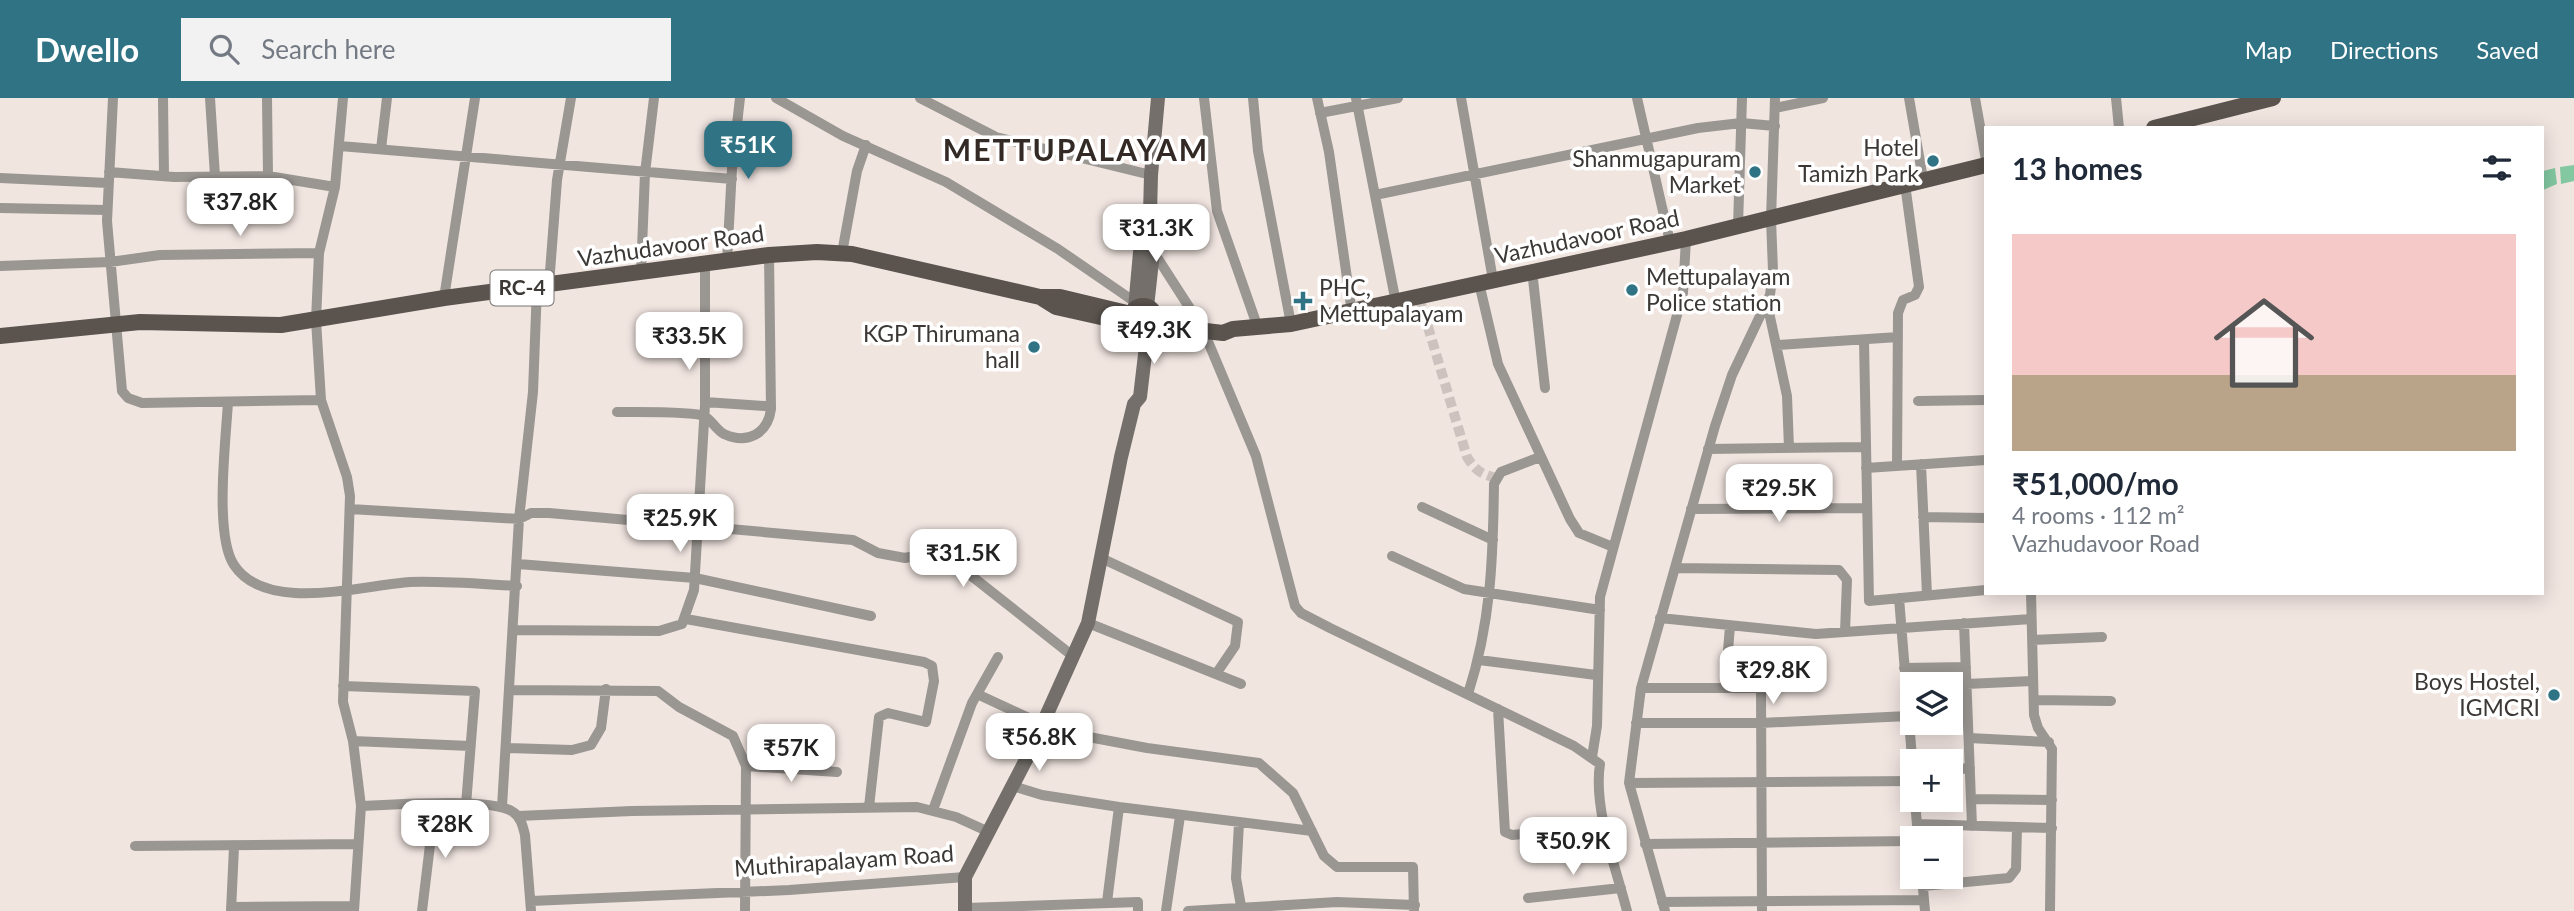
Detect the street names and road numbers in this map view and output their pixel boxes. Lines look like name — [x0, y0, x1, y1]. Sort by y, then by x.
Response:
street label: Vazhudavoor Road — [1492, 203, 1682, 269]
street label: Vazhudavoor Road — [576, 218, 766, 272]
road number: RC-4 — [490, 270, 554, 306]
street label: Muthirapalayam Road — [733, 838, 955, 882]

